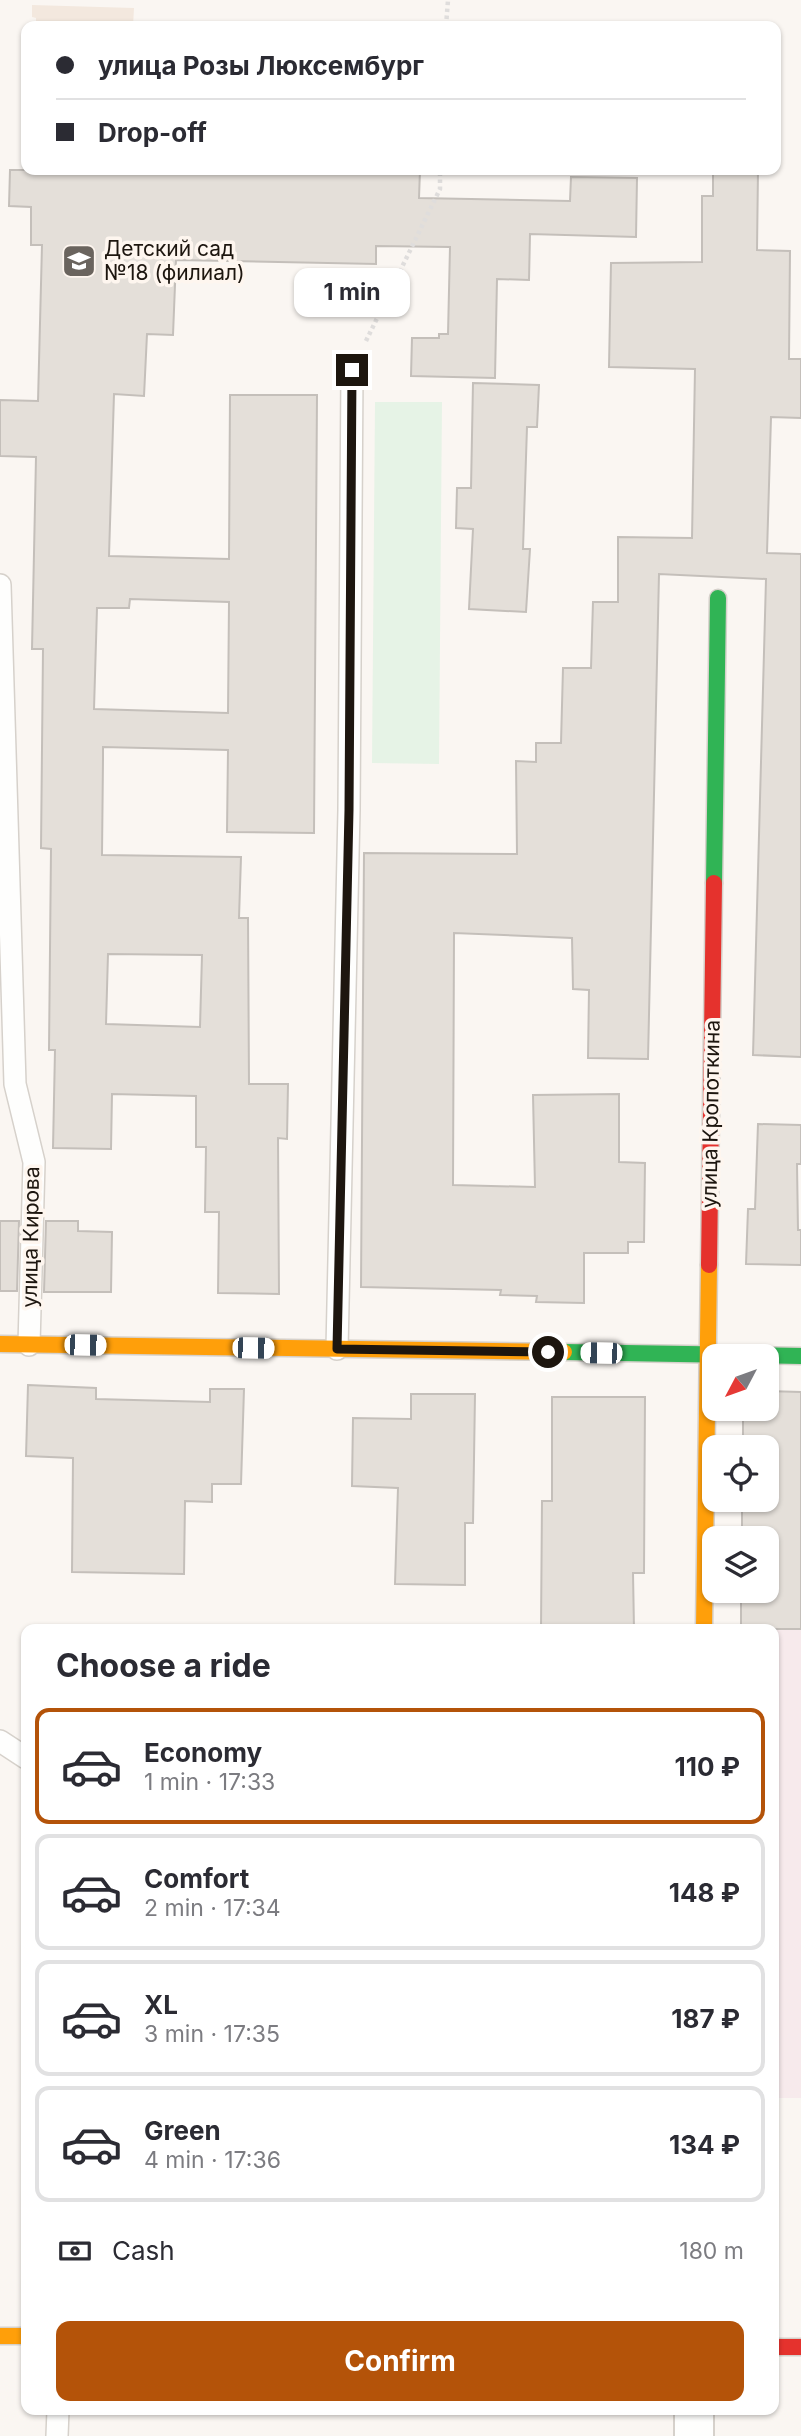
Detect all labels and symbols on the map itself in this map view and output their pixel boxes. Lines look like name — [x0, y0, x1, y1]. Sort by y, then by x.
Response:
place label: Детский сад №18 (филиал) — [104, 236, 245, 285]
school or university icon: Детский сад №18 (филиал) — [60, 242, 98, 280]
callout: 1 min — [294, 268, 410, 318]
route end — [336, 354, 368, 386]
street label: улица Кропоткина — [696, 1020, 725, 1208]
street label: улица Кирова — [17, 1166, 44, 1308]
car — [64, 1334, 107, 1356]
route start — [532, 1336, 564, 1368]
car — [232, 1337, 275, 1359]
car — [580, 1342, 623, 1364]
north arrow — [702, 1344, 779, 1421]

